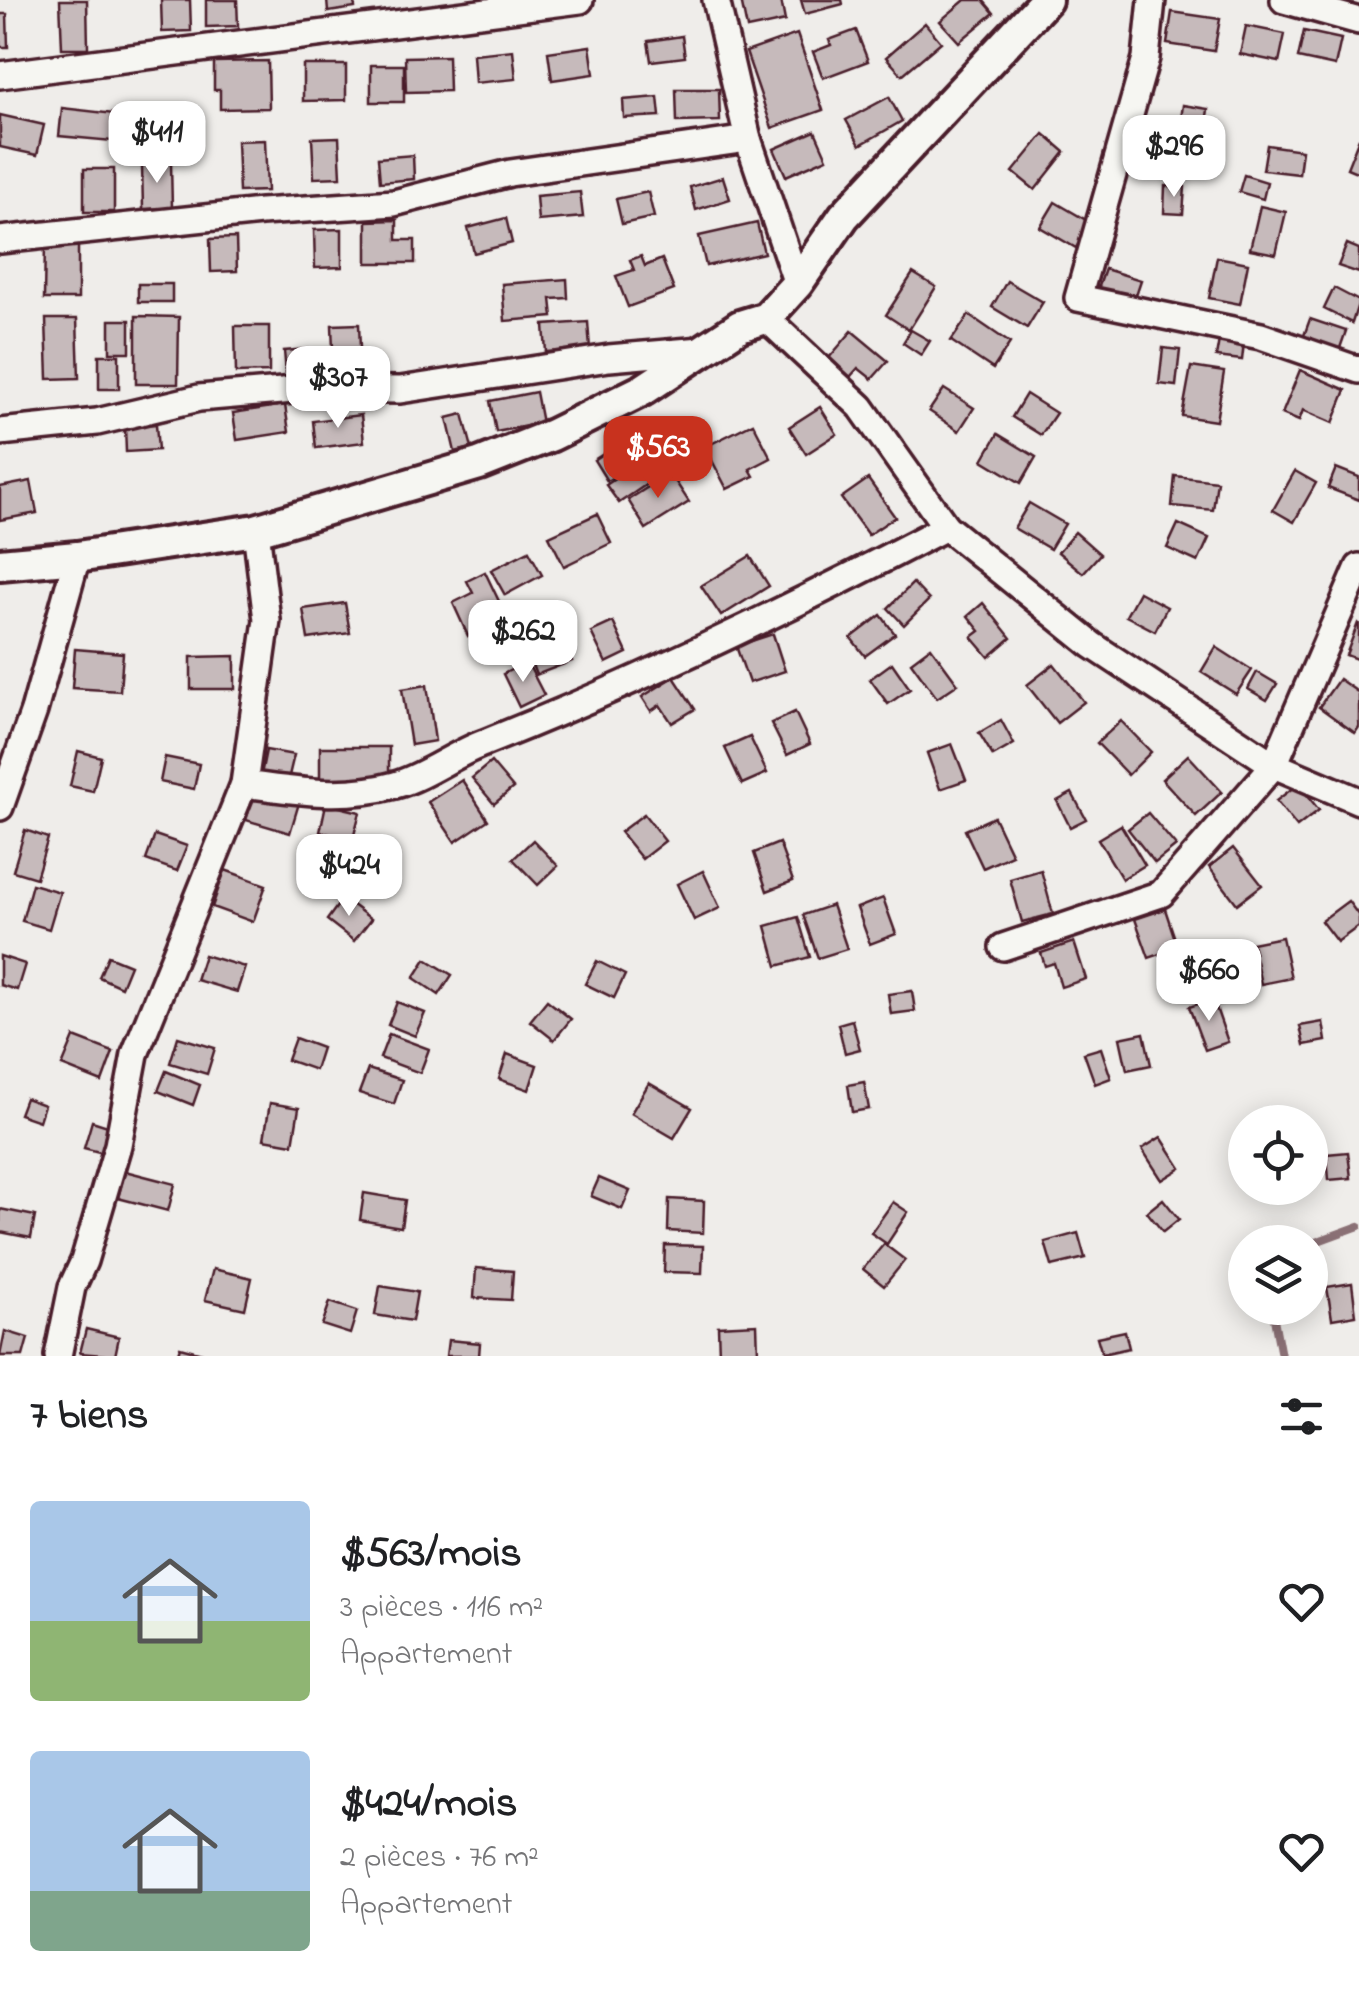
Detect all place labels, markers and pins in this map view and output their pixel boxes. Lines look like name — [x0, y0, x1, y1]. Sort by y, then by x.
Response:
pin: $411 — [98, 101, 216, 186]
pin: $296 — [1115, 115, 1233, 200]
pin: $307 — [279, 346, 397, 431]
pin: $563 — [599, 416, 717, 501]
pin: $262 — [464, 600, 582, 685]
pin: $424 — [290, 834, 408, 919]
pin: $660 — [1150, 939, 1268, 1024]

